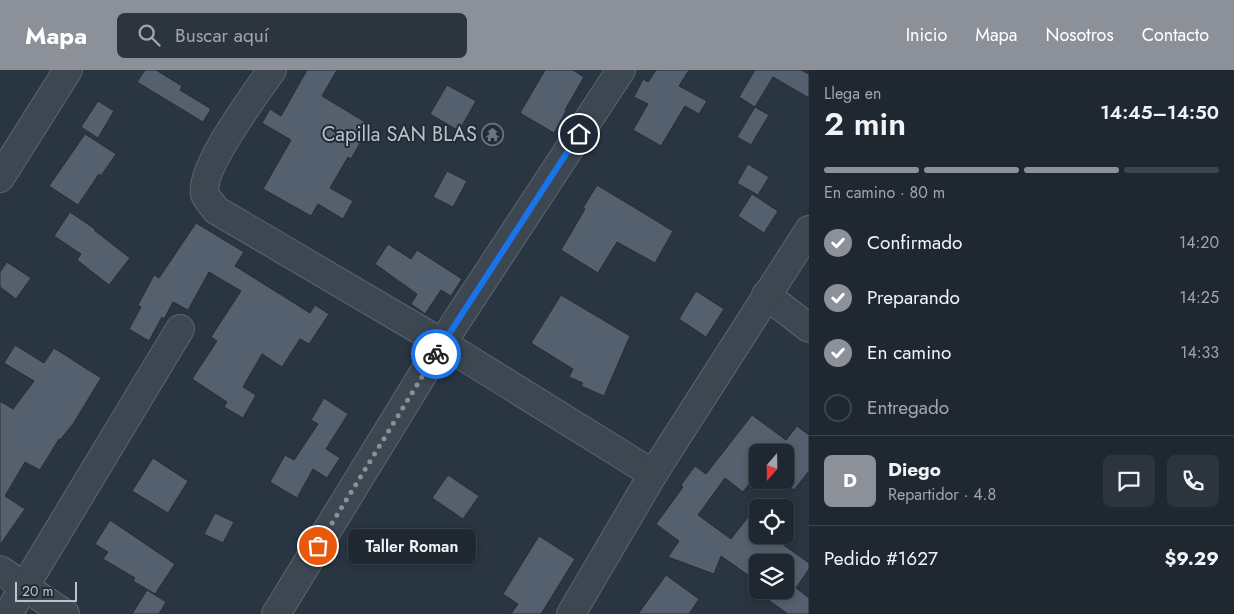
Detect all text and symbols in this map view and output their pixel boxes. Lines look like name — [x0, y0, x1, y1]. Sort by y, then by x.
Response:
search box — [117, 13, 467, 58]
text: Mapa — [25, 18, 87, 53]
icon: search — [135, 21, 163, 49]
text: Buscar aquí — [175, 22, 269, 49]
text: Inicio — [906, 22, 947, 48]
text: Mapa — [975, 22, 1017, 48]
text: Nosotros — [1045, 22, 1114, 48]
text: Contacto — [1142, 22, 1209, 48]
text: Llega en — [824, 82, 881, 105]
text: 14:45–14:50 — [1100, 99, 1219, 126]
text: 2 min — [824, 101, 906, 147]
pin — [558, 113, 600, 155]
place label: Capilla SAN BLAS — [322, 120, 477, 149]
icon: home — [565, 120, 593, 148]
temple icon: Capilla SAN BLAS — [481, 122, 505, 146]
text: En camino · 80 m — [824, 181, 945, 204]
icon: check — [824, 229, 852, 257]
text: Confirmado — [867, 229, 962, 256]
text: 14:20 — [1179, 231, 1219, 254]
icon: check — [824, 284, 852, 312]
text: Preparando — [867, 284, 960, 311]
text: 14:25 — [1180, 286, 1219, 309]
courier — [411, 329, 461, 379]
icon: check — [824, 339, 852, 367]
text: En camino — [867, 339, 951, 366]
icon: bike — [422, 340, 450, 368]
text: 14:33 — [1180, 341, 1219, 364]
text: Entregado — [867, 394, 949, 421]
north arrow — [749, 444, 794, 489]
map controls — [749, 444, 794, 599]
button: chat — [1103, 455, 1155, 507]
button: phone — [1167, 455, 1219, 507]
text: Diego — [888, 456, 941, 483]
text: D — [843, 467, 857, 494]
text: Repartidor · 4.8 — [888, 483, 996, 506]
button: locate — [749, 499, 794, 544]
pin — [297, 525, 339, 567]
callout: Taller Roman — [348, 528, 476, 564]
icon: bag — [304, 532, 332, 560]
text: Taller Roman — [366, 535, 458, 558]
text: Pedido #1627 — [824, 545, 938, 572]
text: $9.29 — [1165, 545, 1219, 572]
button: layers — [749, 554, 794, 599]
scale bar — [15, 579, 78, 602]
text: 20 m — [22, 581, 54, 601]

